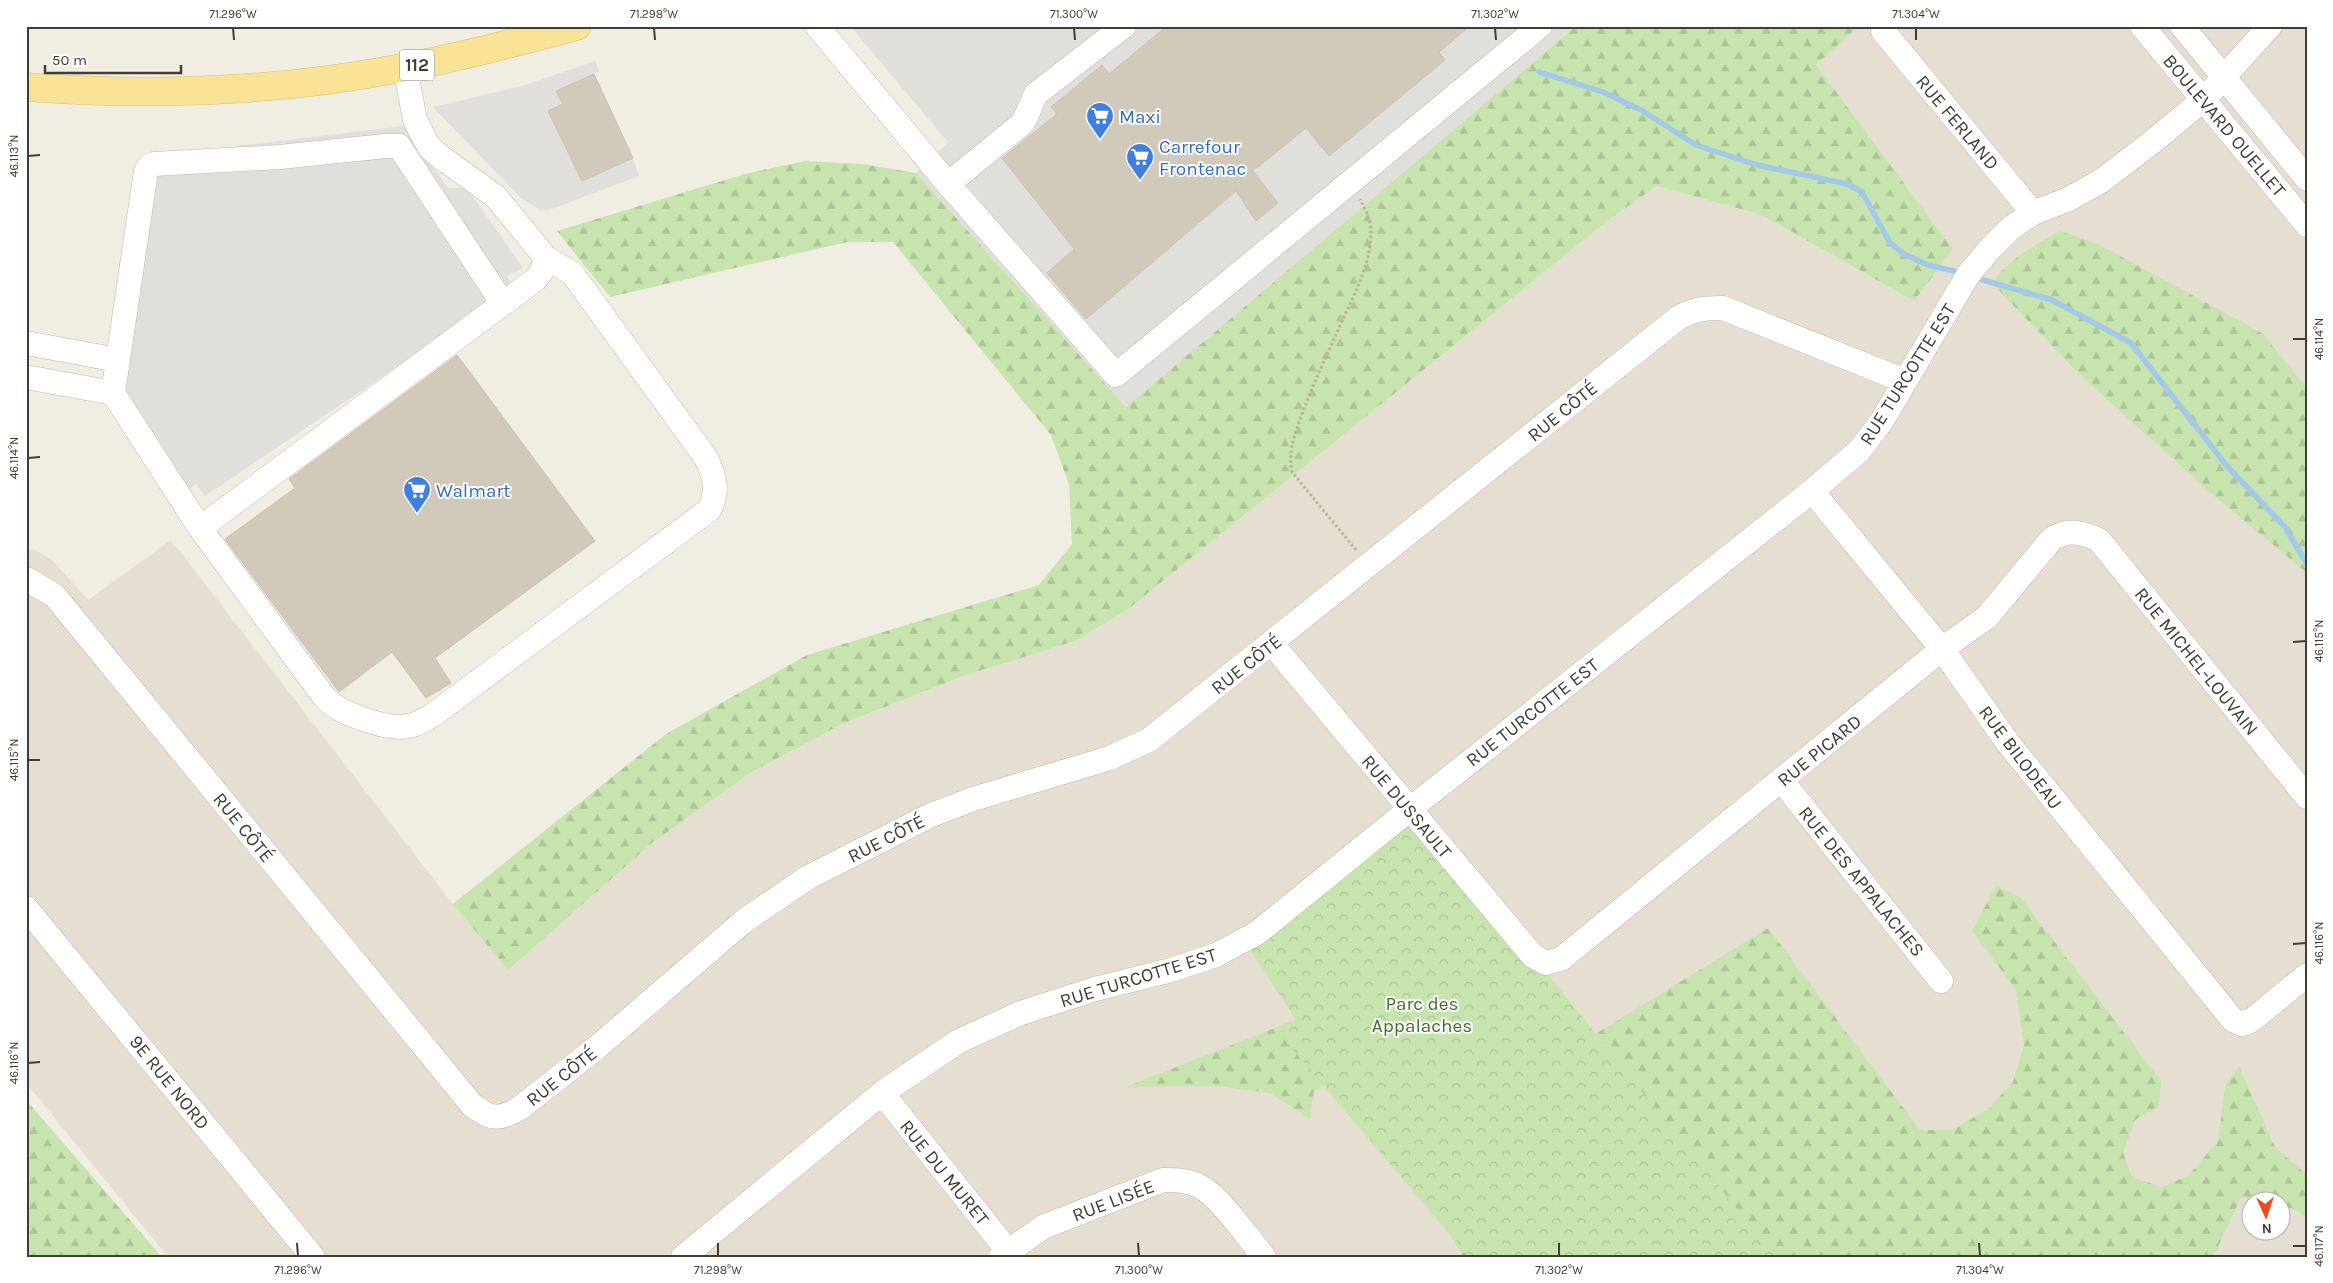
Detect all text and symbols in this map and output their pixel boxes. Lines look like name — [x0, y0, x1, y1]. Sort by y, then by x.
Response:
text: 71.296°W — [209, 7, 257, 21]
text: 71.298°W — [630, 7, 678, 21]
text: 71.300°W — [1050, 7, 1098, 21]
text: 71.302°W — [1471, 7, 1519, 21]
text: 71.304°W — [1892, 7, 1940, 21]
scale bar — [45, 42, 181, 74]
road number: 112 — [400, 50, 434, 80]
street label: BOULEVARD OUELLET — [2158, 50, 2291, 202]
text: 50 m — [52, 51, 87, 69]
street label: RUE FERLAND — [1911, 71, 2003, 174]
supermarket icon: Maxi — [1085, 101, 1115, 140]
place label: Maxi — [1119, 106, 1161, 128]
text: 46.113°N — [7, 134, 21, 178]
place label: Carrefour Frontenac — [1159, 136, 1246, 180]
supermarket icon: Carrefour Frontenac — [1125, 142, 1155, 181]
street label: RUE TURCOTTE EST — [1855, 299, 1961, 449]
text: 46.114°N — [2312, 318, 2326, 360]
street label: RUE CÔTÉ — [1523, 376, 1602, 447]
text: 46.114°N — [7, 437, 21, 479]
supermarket icon: Walmart — [402, 475, 432, 514]
place label: Walmart — [436, 480, 510, 502]
street label: RUE MICHEL-LOUVAIN — [2130, 583, 2263, 740]
text: 46.115°N — [2312, 620, 2326, 662]
street label: RUE CÔTÉ — [1206, 630, 1286, 699]
street label: RUE TURCOTTE EST — [1462, 654, 1604, 772]
street label: RUE BILODEAU — [1974, 701, 2066, 814]
street label: RUE PICARD — [1773, 710, 1866, 791]
text: 46.115°N — [7, 739, 21, 781]
street label: RUE DUSSAULT — [1357, 751, 1456, 863]
street label: RUE CÔTÉ — [208, 788, 279, 867]
street label: RUE DES APPALACHES — [1794, 802, 1929, 961]
street label: RUE CÔTÉ — [844, 809, 929, 868]
text: 46.116°N — [2312, 922, 2326, 964]
street label: RUE TURCOTTE EST — [1057, 944, 1220, 1012]
park label: Parc des Appalaches — [1372, 993, 1472, 1037]
street label: 9E RUE NORD — [125, 1031, 214, 1134]
text: 46.116°N — [7, 1042, 21, 1084]
street label: RUE CÔTÉ — [521, 1042, 601, 1111]
street label: RUE DU MURET — [895, 1116, 994, 1230]
street label: RUE LISÉE — [1069, 1174, 1158, 1227]
north arrow — [2240, 1190, 2290, 1240]
text: N — [2261, 1220, 2272, 1237]
text: 46.117°N — [2312, 1225, 2326, 1267]
text: 71.296°W — [274, 1263, 322, 1277]
text: 71.298°W — [694, 1263, 742, 1277]
text: 71.300°W — [1115, 1263, 1163, 1277]
text: 71.302°W — [1535, 1263, 1583, 1277]
text: 71.304°W — [1956, 1263, 2004, 1277]

